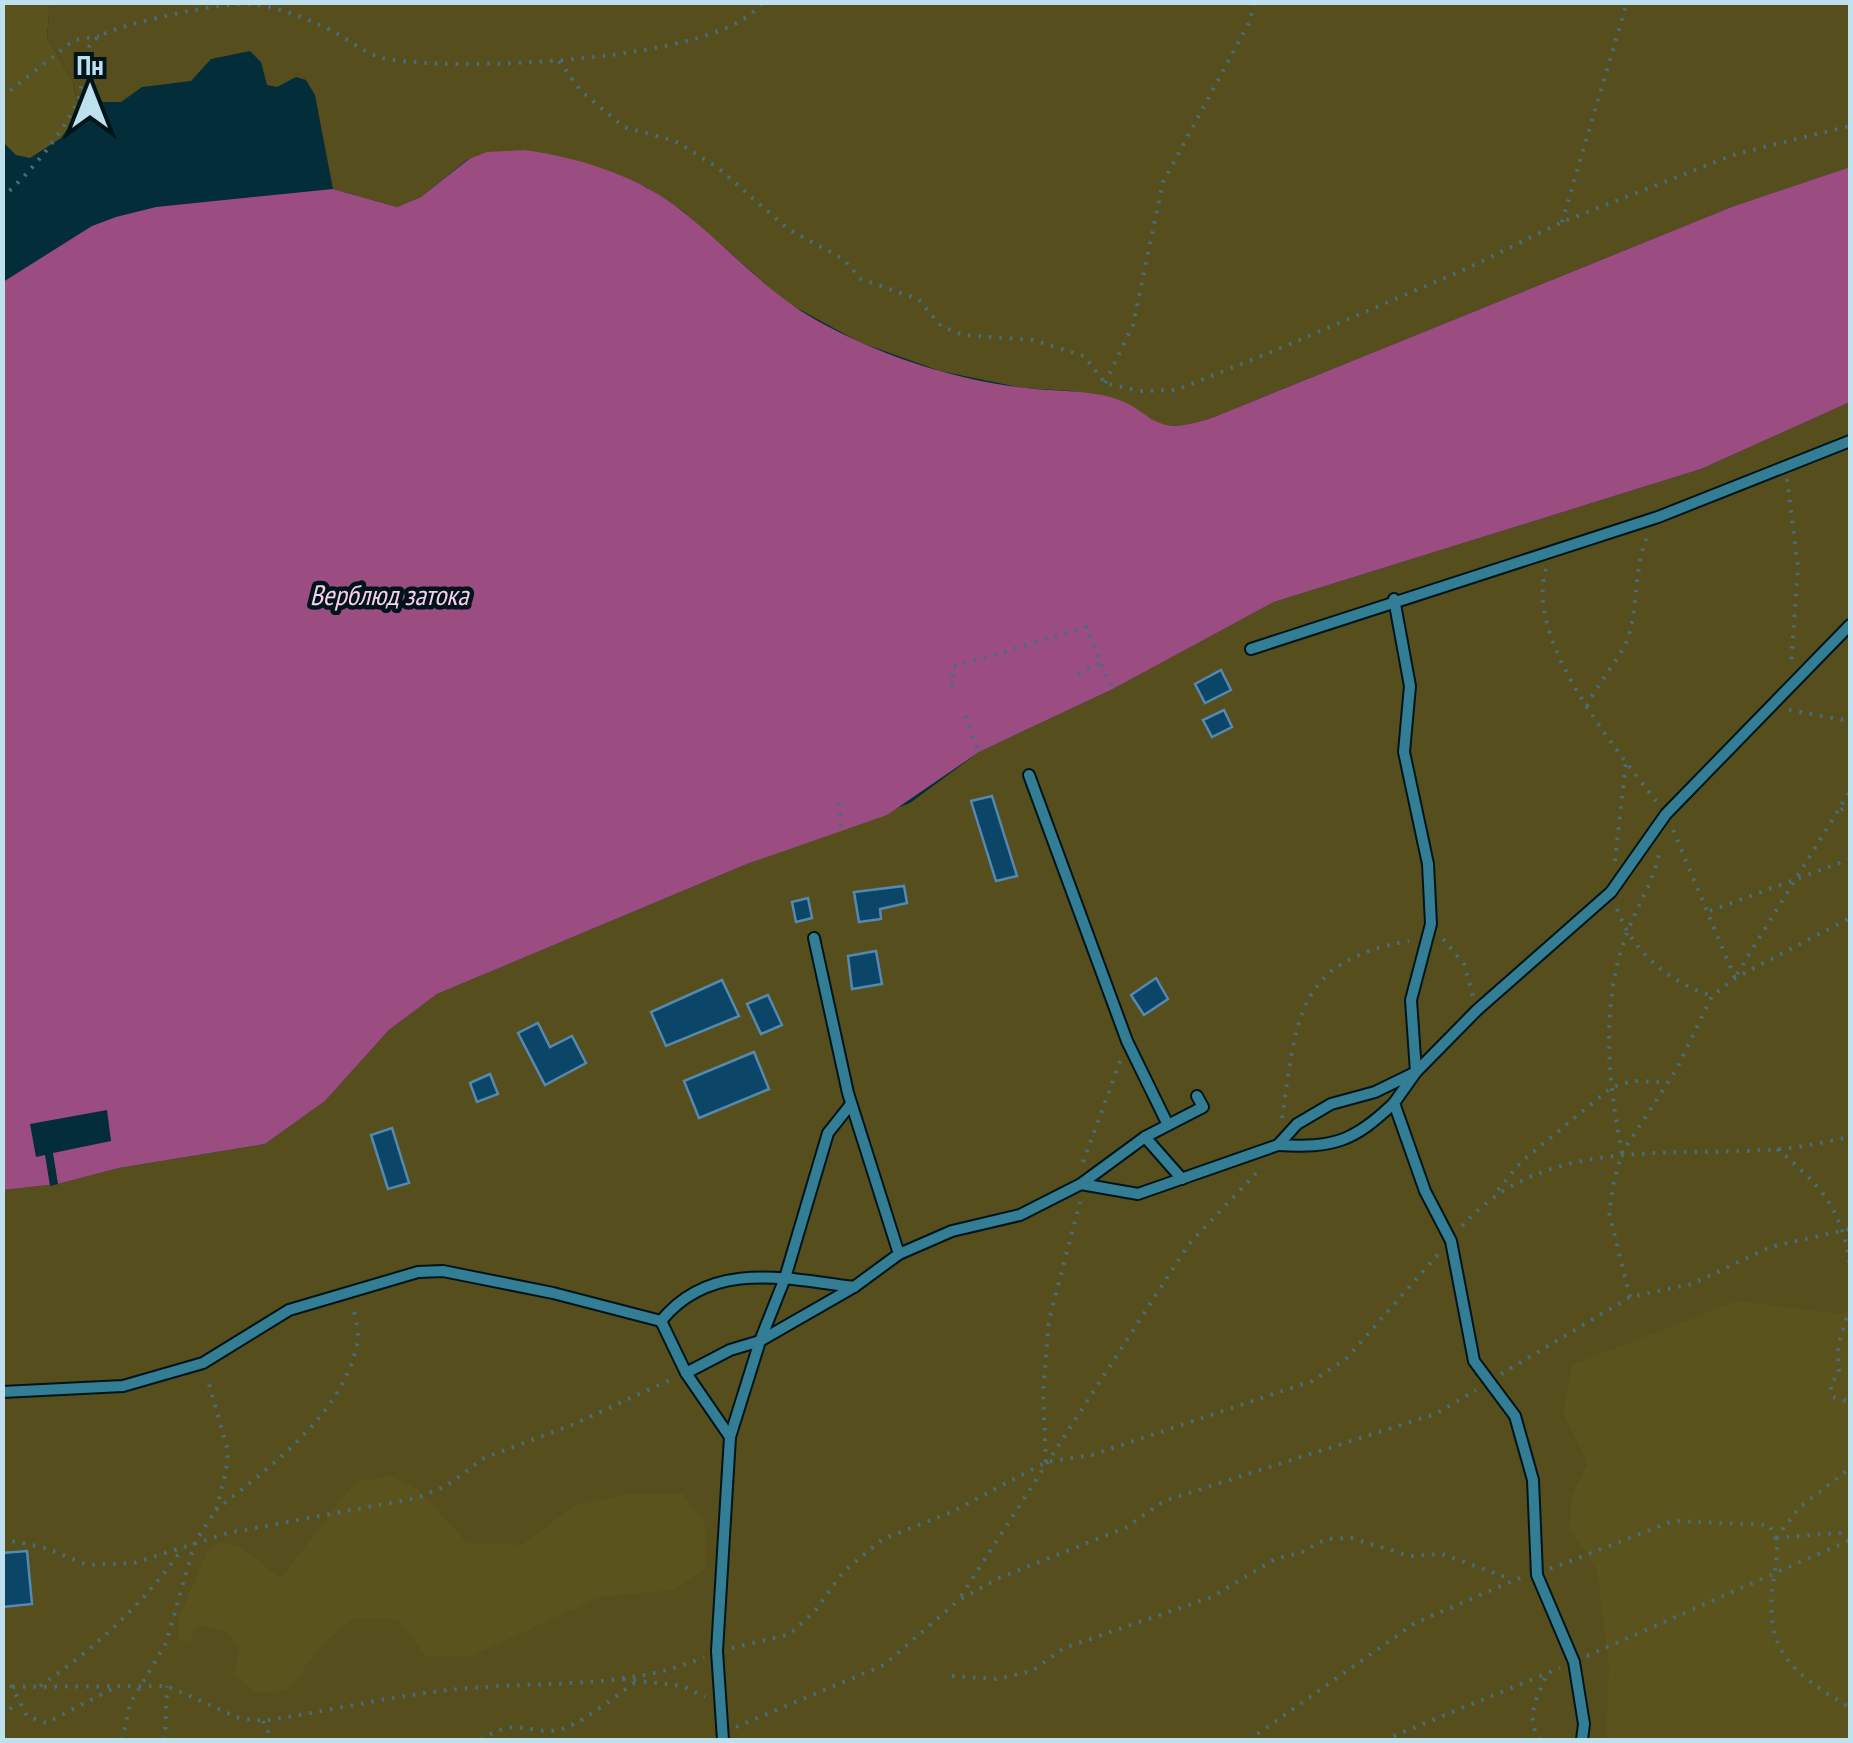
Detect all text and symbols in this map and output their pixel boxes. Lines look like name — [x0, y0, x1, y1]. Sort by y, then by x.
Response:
north arrow — [40, 40, 140, 140]
text: Пн — [76, 46, 104, 83]
water label: Верблюд затока — [310, 576, 470, 613]

